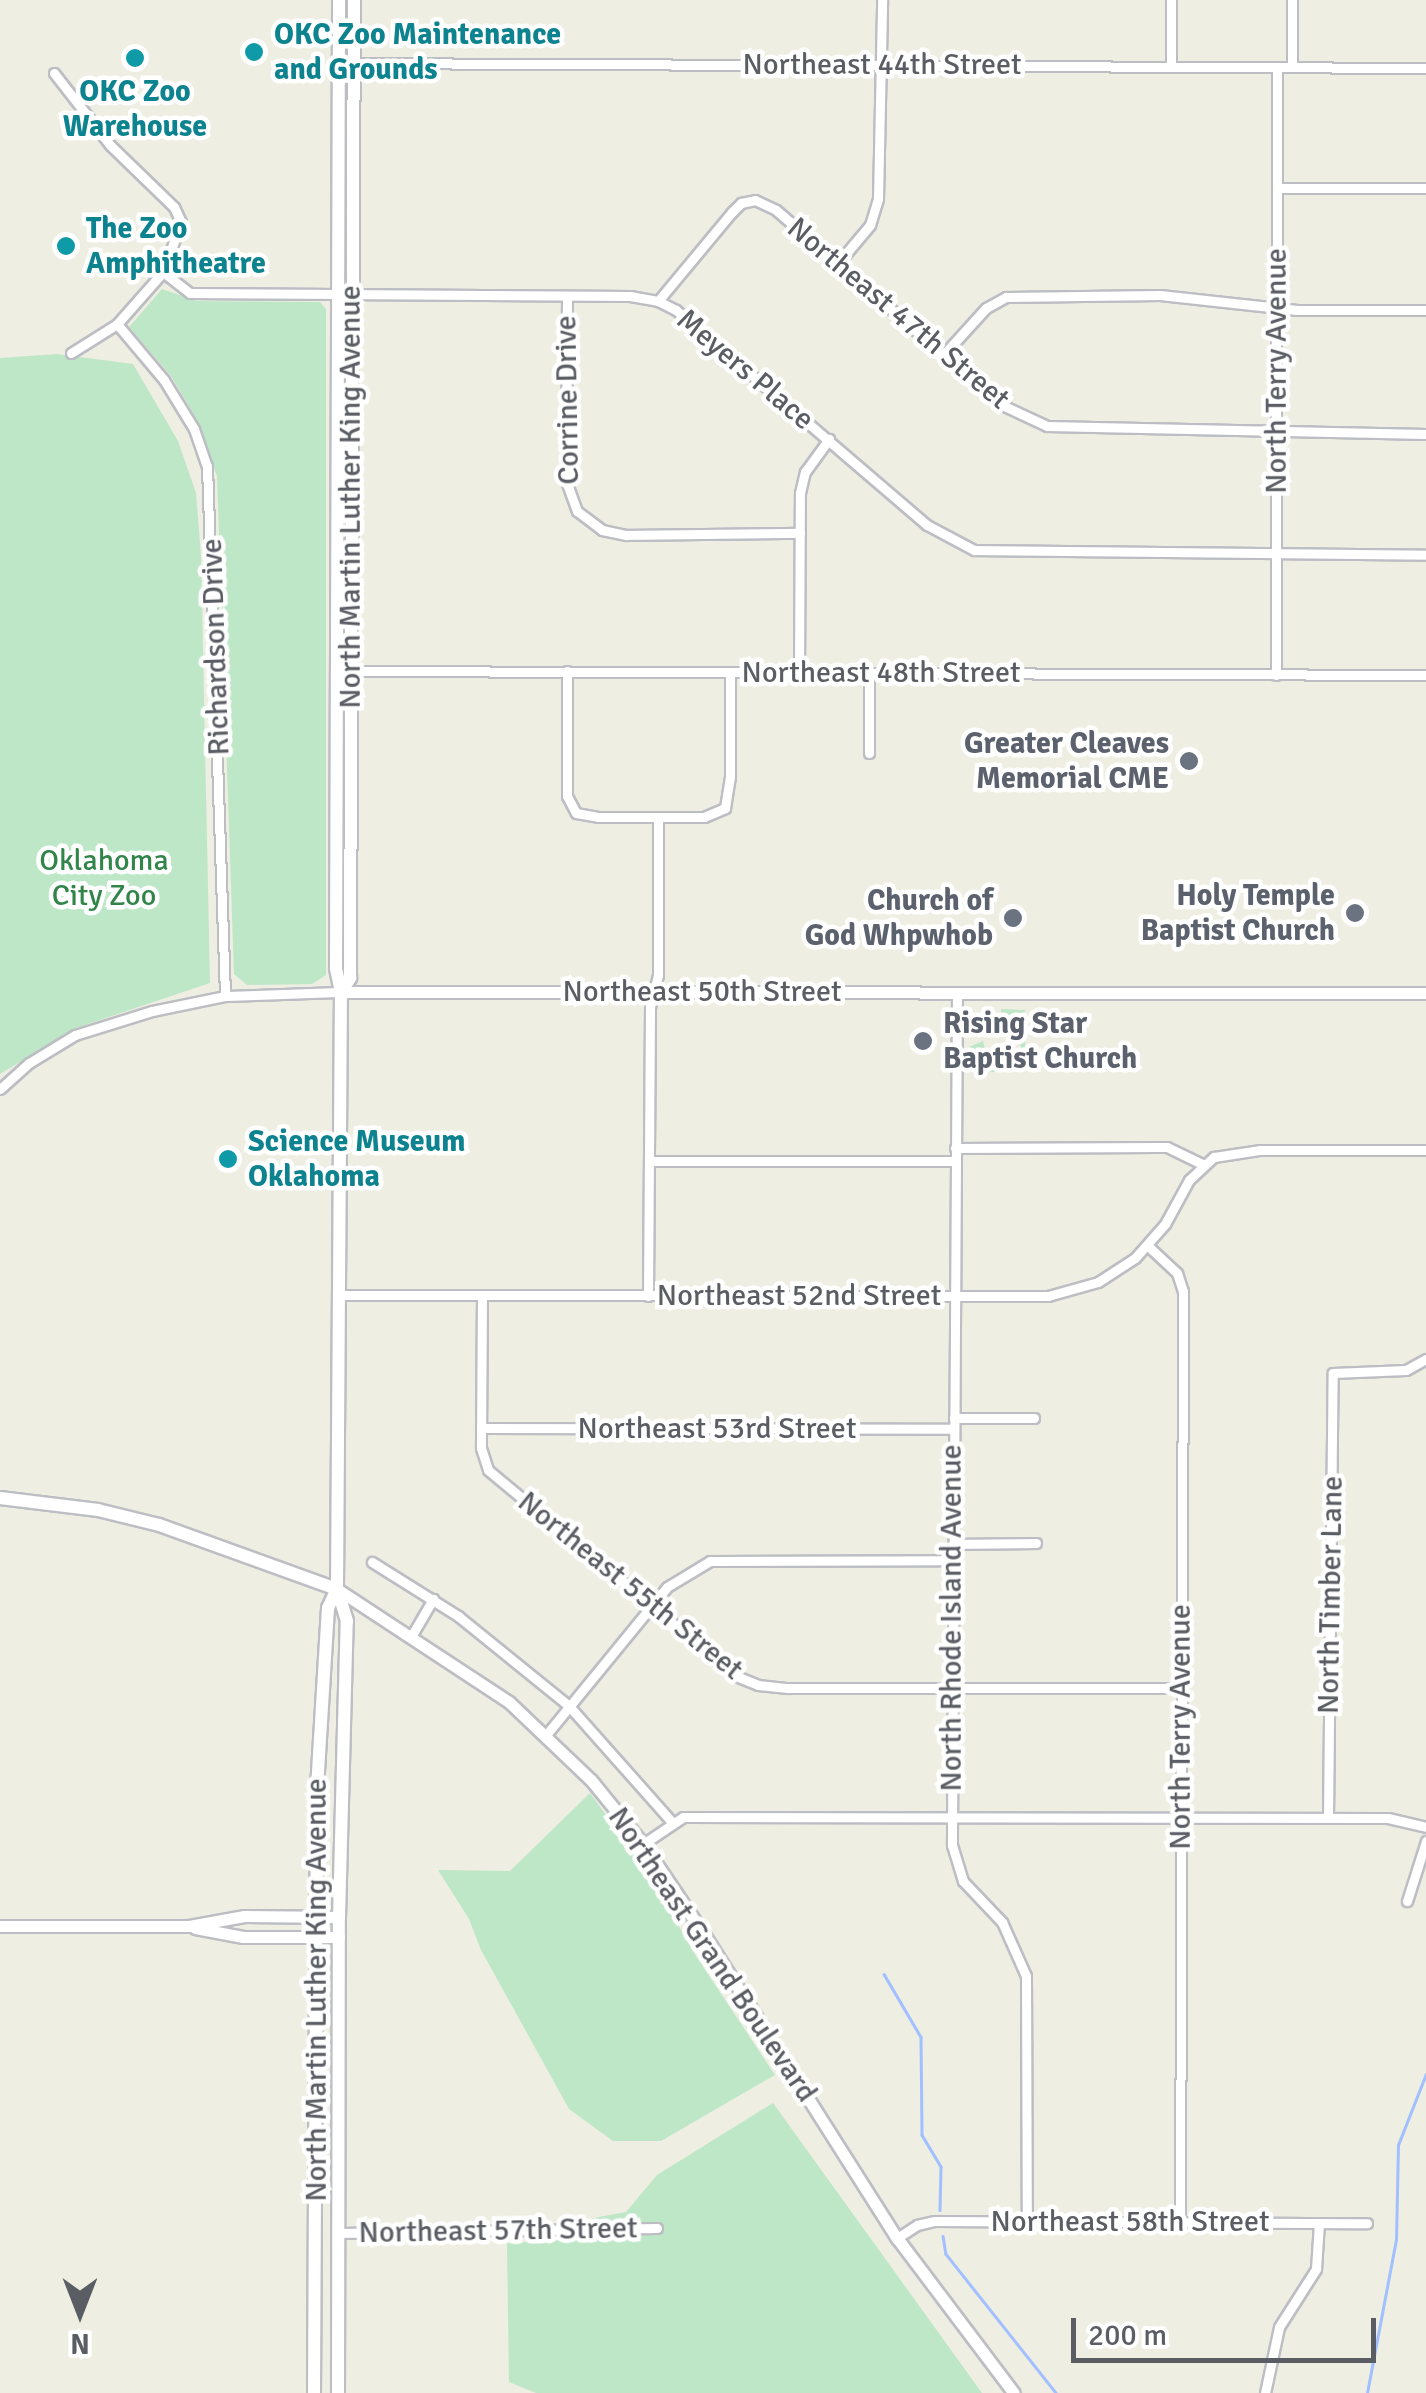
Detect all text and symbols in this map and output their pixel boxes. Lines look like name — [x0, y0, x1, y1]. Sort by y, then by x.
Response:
place label: OKC Zoo Maintenance and Grounds — [274, 17, 561, 88]
marker: OKC Zoo Maintenance and Grounds — [243, 41, 265, 63]
marker: OKC Zoo Warehouse — [124, 47, 146, 69]
street label: Northeast 44th Street — [743, 47, 1021, 83]
place label: OKC Zoo Warehouse — [63, 74, 207, 144]
place label: The Zoo Amphitheatre — [86, 211, 266, 282]
street label: Northeast 47th Street — [780, 211, 1016, 417]
marker: The Zoo Amphitheatre — [55, 235, 77, 257]
street label: North Terry Avenue — [1259, 248, 1295, 494]
street label: North Martin Luther King Avenue — [333, 285, 369, 709]
street label: Meyers Place — [669, 302, 821, 438]
street label: Corrine Drive — [549, 315, 587, 485]
street label: Richardson Drive — [194, 538, 238, 756]
street label: Northeast 48th Street — [742, 655, 1020, 691]
place label: Greater Cleaves Memorial CME — [964, 726, 1169, 796]
marker: Greater Cleaves Memorial CME — [1178, 750, 1200, 772]
park label: Oklahoma City Zoo — [39, 843, 169, 914]
place label: Holy Temple Baptist Church — [1141, 878, 1335, 948]
place label: Church of God Whpwhob — [805, 883, 993, 954]
marker: Holy Temple Baptist Church — [1344, 902, 1366, 924]
marker: Church of God Whpwhob — [1002, 907, 1024, 929]
street label: Northeast 50th Street — [563, 974, 841, 1010]
place label: Rising Star Baptist Church — [943, 1006, 1137, 1076]
marker: Rising Star Baptist Church — [912, 1030, 934, 1052]
place label: Science Museum Oklahoma — [248, 1124, 465, 1194]
marker: Science Museum Oklahoma — [217, 1148, 239, 1170]
street label: Northeast 52nd Street — [657, 1278, 941, 1314]
street label: Northeast 53rd Street — [578, 1411, 856, 1447]
street label: North Rhode Island Avenue — [934, 1444, 970, 1792]
street label: North Timber Lane — [1311, 1476, 1351, 1714]
street label: Northeast 55th Street — [510, 1484, 750, 1688]
street label: North Terry Avenue — [1163, 1604, 1199, 1850]
street label: North Martin Luther King Avenue — [299, 1778, 335, 2202]
street label: Northeast Grand Boulevard — [600, 1801, 824, 2109]
street label: Northeast 58th Street — [991, 2204, 1269, 2240]
street label: Northeast 57th Street — [358, 2211, 638, 2251]
north arrow — [30, 2263, 130, 2363]
scale bar — [1076, 2298, 1381, 2360]
text: 200 m — [1088, 2317, 1167, 2354]
text: N — [70, 2326, 90, 2360]

